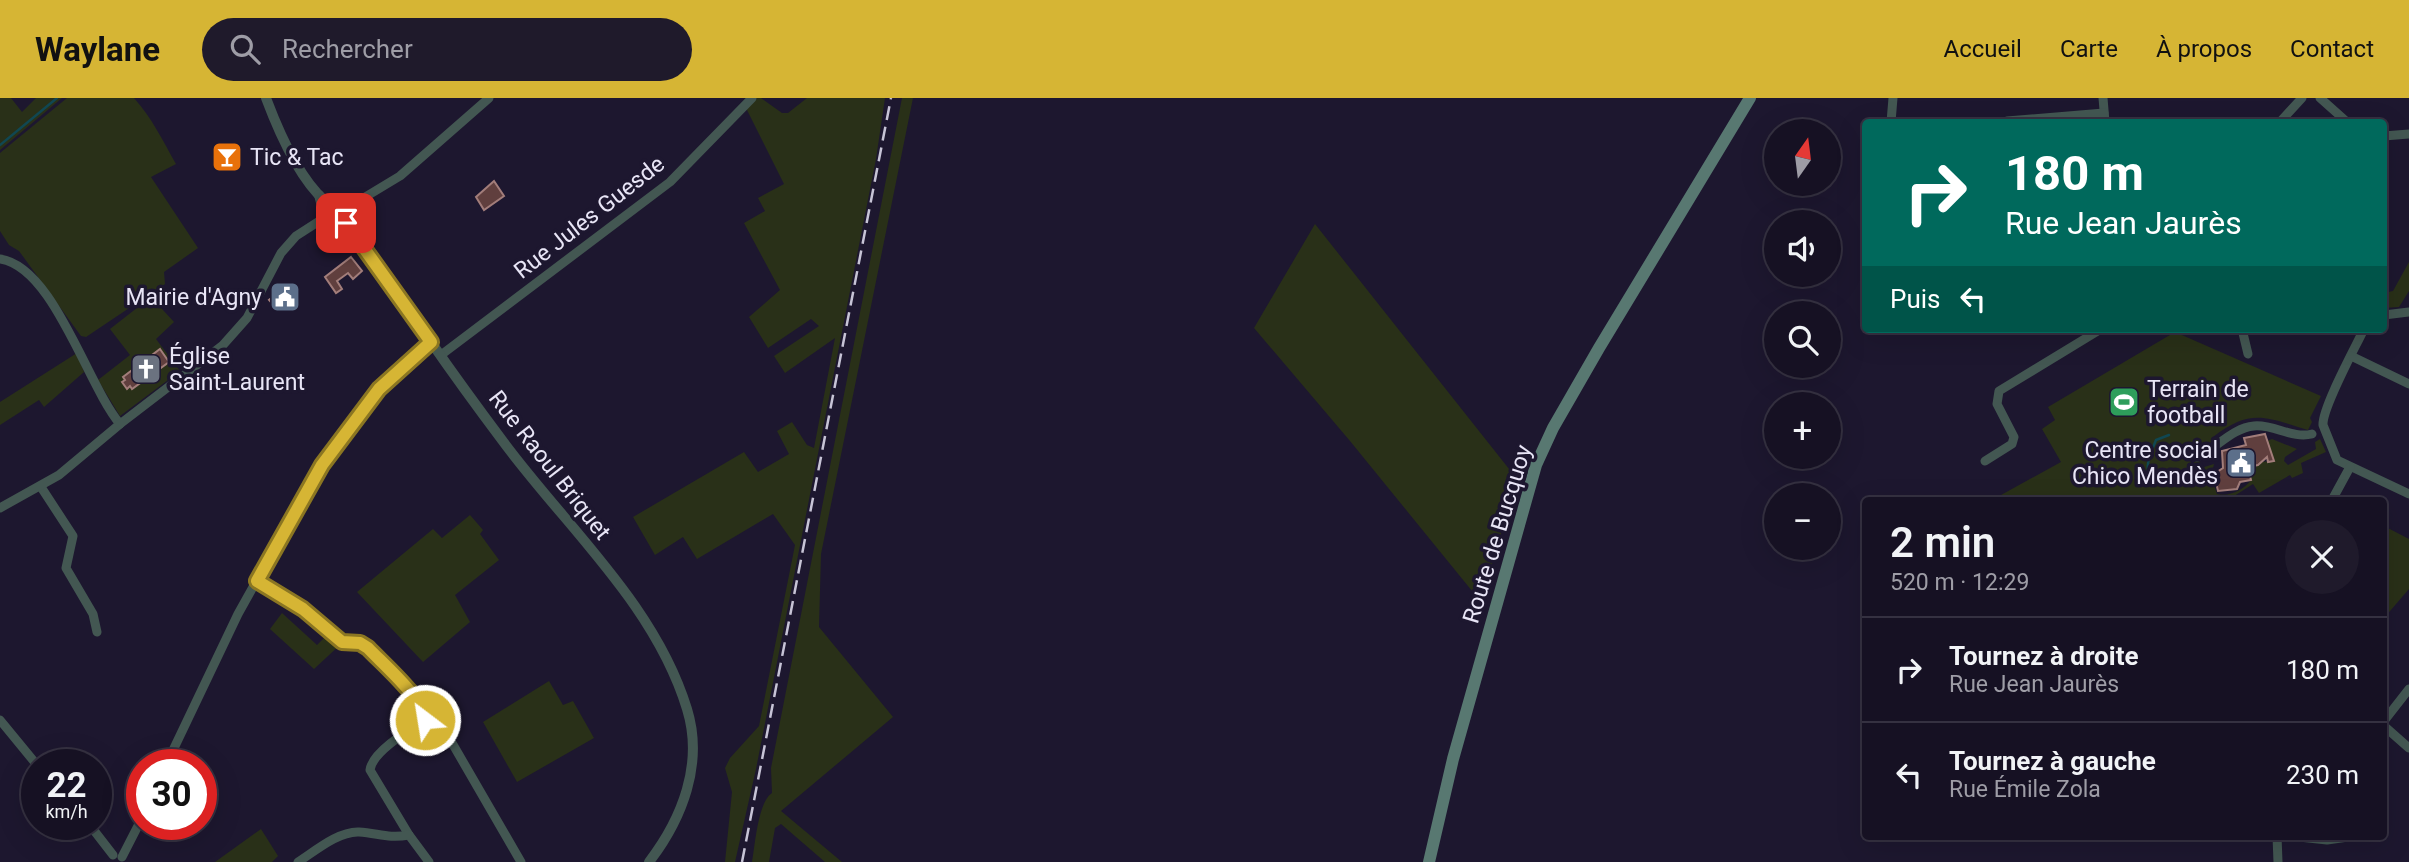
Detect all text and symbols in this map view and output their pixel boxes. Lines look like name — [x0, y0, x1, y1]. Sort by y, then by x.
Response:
search box — [202, 18, 692, 81]
text: Waylane — [35, 30, 160, 69]
icon: search — [226, 30, 264, 68]
text: Rechercher — [282, 34, 413, 64]
text: Accueil — [1943, 35, 2022, 63]
text: Carte — [2060, 35, 2118, 63]
text: À propos — [2156, 35, 2252, 63]
text: Contact — [2290, 35, 2374, 63]
north arrow — [1764, 119, 1841, 196]
map controls — [1764, 119, 1841, 560]
bar icon: Tic & Tac — [210, 140, 244, 174]
place label: Tic & Tac — [250, 144, 344, 171]
text: 180 m — [2005, 145, 2144, 202]
icon: right — [1890, 147, 1981, 238]
street label: Rue Jules Guesde — [509, 150, 670, 284]
pin — [316, 193, 376, 253]
icon: arrive — [327, 204, 365, 242]
text: Rue Jean Jaurès — [2005, 204, 2242, 242]
button: sound — [1764, 210, 1841, 287]
public building icon: Mairie d'Agny — [268, 280, 302, 314]
icon: left — [1954, 280, 1992, 318]
place label: Mairie d'Agny — [125, 284, 262, 311]
text: Puis — [1890, 284, 1940, 314]
button: search — [1764, 301, 1841, 378]
place label: Église Saint-Laurent — [169, 342, 305, 396]
church icon: Église Saint-Laurent — [129, 352, 163, 386]
place label: Terrain de football — [2147, 376, 2249, 429]
street label: Rue Raoul Briquet — [483, 385, 616, 545]
sports icon: Terrain de football — [2107, 385, 2141, 419]
button: + — [1764, 392, 1841, 469]
place label: Centre social Chico Mendès — [2072, 437, 2218, 490]
street label: Route de Bucquoy — [1458, 442, 1537, 627]
public building icon: Centre social Chico Mendès — [2224, 446, 2258, 480]
button: − — [1764, 483, 1841, 560]
text: 2 min — [1890, 518, 1995, 567]
button: close — [2285, 520, 2359, 594]
text: 520 m · 12:29 — [1890, 569, 2029, 596]
text: Tournez à droite — [1949, 641, 2139, 671]
icon: right — [1890, 651, 1928, 689]
text: 180 m — [2286, 655, 2359, 685]
text: Rue Jean Jaurès — [1949, 671, 2119, 698]
position arrow — [388, 683, 462, 757]
text: Tournez à gauche — [1949, 746, 2156, 776]
speed limit sign: 30 — [126, 749, 217, 840]
icon: left — [1890, 756, 1928, 794]
text: 230 m — [2286, 760, 2359, 790]
text: 22 — [46, 765, 87, 806]
text: Rue Émile Zola — [1949, 776, 2101, 803]
text: km/h — [45, 801, 88, 822]

